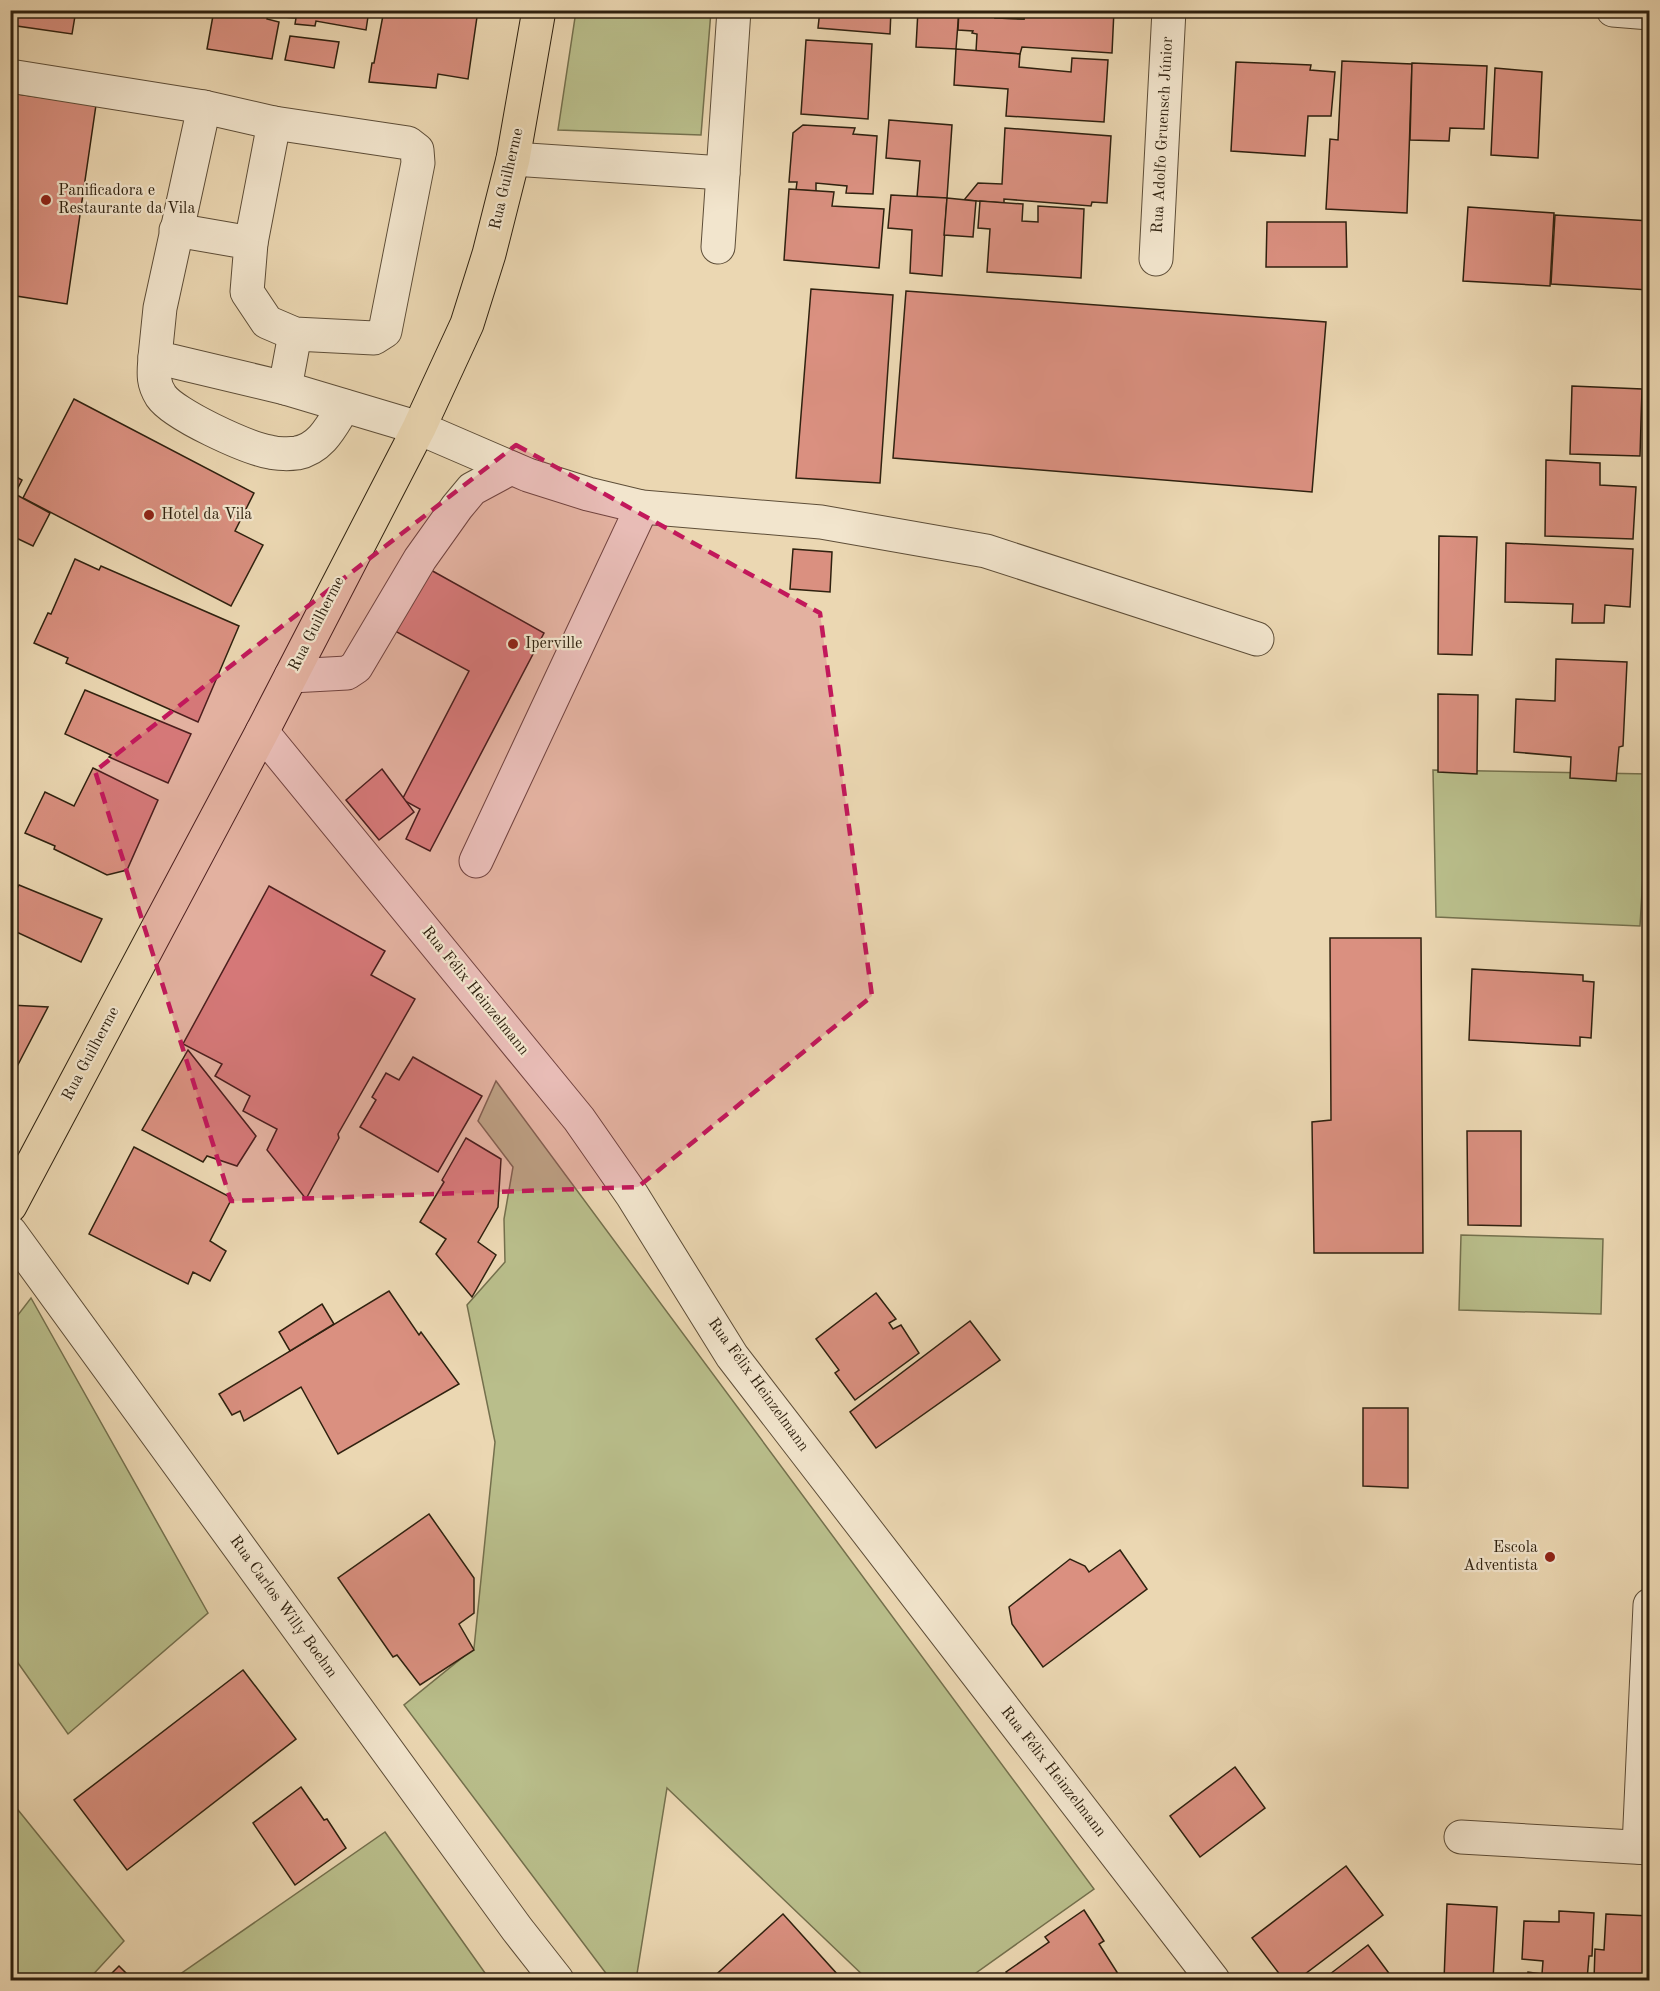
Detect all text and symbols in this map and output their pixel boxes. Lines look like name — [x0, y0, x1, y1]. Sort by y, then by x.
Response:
street label: Rua Adolfo Gruensch Júnior — [1150, 36, 1176, 234]
street label: Rua Guilherme — [488, 127, 526, 231]
place label: Panificadora e Restaurante da Vila — [58, 183, 195, 217]
marker: Panificadora e Restaurante da Vila — [39, 193, 53, 207]
place label: Hotel da Vila — [161, 507, 252, 523]
marker: Hotel da Vila — [142, 508, 156, 522]
street label: Rua Guilherme — [286, 574, 348, 674]
place label: Iperville — [525, 636, 582, 652]
marker: Iperville — [506, 637, 520, 651]
street label: Rua Félix Heinzelmann — [418, 924, 532, 1059]
street label: Rua Guilherme — [60, 1004, 122, 1104]
street label: Rua Félix Heinzelmann — [704, 1315, 812, 1455]
street label: Rua Carlos Willy Boehm — [226, 1533, 340, 1681]
place label: Escola Adventista — [1463, 1540, 1538, 1574]
marker: Escola Adventista — [1543, 1550, 1557, 1564]
street label: Rua Félix Heinzelmann — [997, 1704, 1109, 1840]

